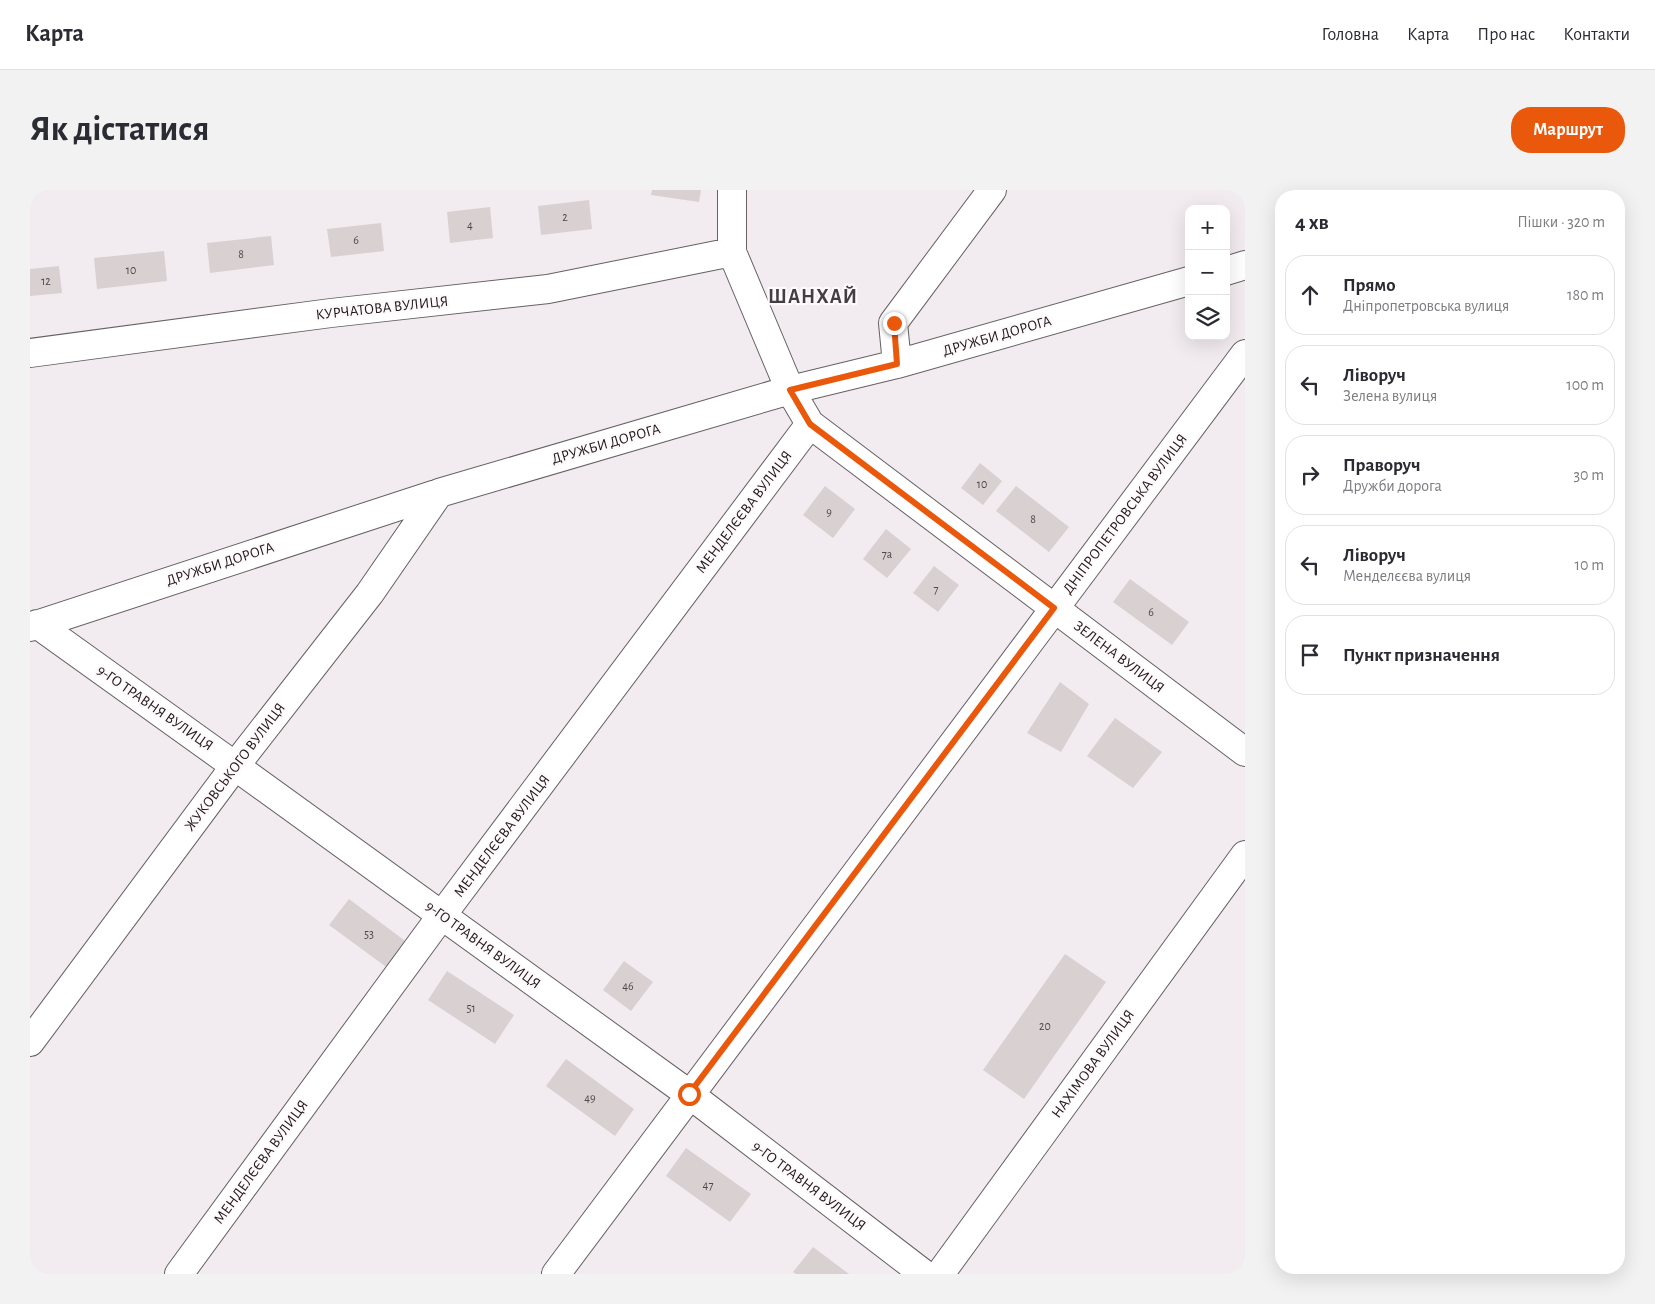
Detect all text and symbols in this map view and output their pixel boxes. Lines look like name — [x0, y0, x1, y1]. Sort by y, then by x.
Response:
text: Карта — [25, 22, 84, 46]
text: Головна — [1322, 26, 1379, 44]
text: Карта — [1407, 26, 1449, 44]
text: Про нас — [1477, 26, 1535, 44]
text: Контакти — [1563, 26, 1630, 44]
button: Маршрут — [1511, 107, 1625, 153]
text: Як дістатися — [30, 112, 209, 147]
map controls — [1185, 205, 1230, 340]
button: + — [1185, 205, 1230, 250]
house number: 2 — [562, 211, 568, 223]
text: 4 хв — [1295, 212, 1329, 233]
text: Пішки · 320 m — [1517, 214, 1605, 230]
house number: 4 — [467, 219, 473, 231]
house number: 6 — [353, 234, 359, 246]
house number: 8 — [238, 248, 244, 260]
button: − — [1185, 250, 1230, 295]
house number: 10 — [126, 264, 136, 276]
house number: 12 — [41, 275, 51, 287]
text: Прямо — [1343, 276, 1396, 295]
icon: ahead — [1296, 281, 1324, 309]
district label: ШАНХАЙ — [768, 285, 858, 307]
text: 180 m — [1567, 287, 1604, 303]
street label: КУРЧАТОВА ВУЛИЦЯ — [315, 294, 449, 322]
button: layers — [1185, 295, 1230, 340]
text: Дніпропетровська вулиця — [1343, 298, 1509, 314]
route end — [883, 312, 906, 335]
street label: ДРУЖБИ ДОРОГА — [941, 313, 1053, 359]
text: Ліворуч — [1343, 366, 1406, 385]
icon: left — [1296, 371, 1324, 399]
text: 100 m — [1566, 377, 1604, 393]
text: Зелена вулиця — [1343, 388, 1437, 404]
street label: ДРУЖБИ ДОРОГА — [550, 421, 662, 467]
street label: ДНІПРОПЕТРОВСЬКА ВУЛИЦЯ — [1060, 431, 1190, 597]
street label: МЕНДЕЛЄЄВА ВУЛИЦЯ — [693, 448, 795, 576]
text: Праворуч — [1343, 456, 1421, 475]
icon: right — [1296, 461, 1324, 489]
text: 30 m — [1574, 467, 1604, 483]
house number: 10 — [977, 478, 987, 490]
text: Дружби дорога — [1343, 478, 1442, 494]
house number: 9 — [826, 506, 832, 518]
house number: 8 — [1030, 513, 1036, 525]
street label: ДРУЖБИ ДОРОГА — [164, 539, 276, 588]
text: Ліворуч — [1343, 546, 1406, 565]
house number: 7а — [882, 548, 893, 560]
icon: left — [1296, 551, 1324, 579]
text: 10 m — [1575, 557, 1604, 573]
text: Менделєєва вулиця — [1343, 568, 1471, 584]
house number: 7 — [933, 583, 939, 595]
house number: 6 — [1148, 606, 1154, 618]
street label: ЗЕЛЕНА ВУЛИЦЯ — [1071, 618, 1167, 696]
icon: arrive — [1296, 641, 1324, 669]
text: Пункт призначення — [1343, 646, 1500, 665]
street label: 9-ГО ТРАВНЯ ВУЛИЦЯ — [94, 662, 216, 754]
street label: ЖУКОВСЬКОГО ВУЛИЦЯ — [182, 700, 288, 834]
street label: МЕНДЕЛЄЄВА ВУЛИЦЯ — [451, 772, 553, 900]
street label: 9-ГО ТРАВНЯ ВУЛИЦЯ — [423, 898, 543, 992]
house number: 53 — [364, 928, 374, 940]
house number: 46 — [622, 980, 634, 992]
house number: 51 — [466, 1002, 476, 1014]
street label: НАХІМОВА ВУЛИЦЯ — [1049, 1007, 1137, 1121]
house number: 20 — [1039, 1020, 1051, 1032]
route start — [678, 1083, 701, 1106]
house number: 49 — [584, 1092, 596, 1104]
street label: МЕНДЕЛЄЄВА ВУЛИЦЯ — [211, 1097, 311, 1227]
street label: 9-ГО ТРАВНЯ ВУЛИЦЯ — [749, 1139, 869, 1233]
house number: 47 — [703, 1179, 713, 1191]

